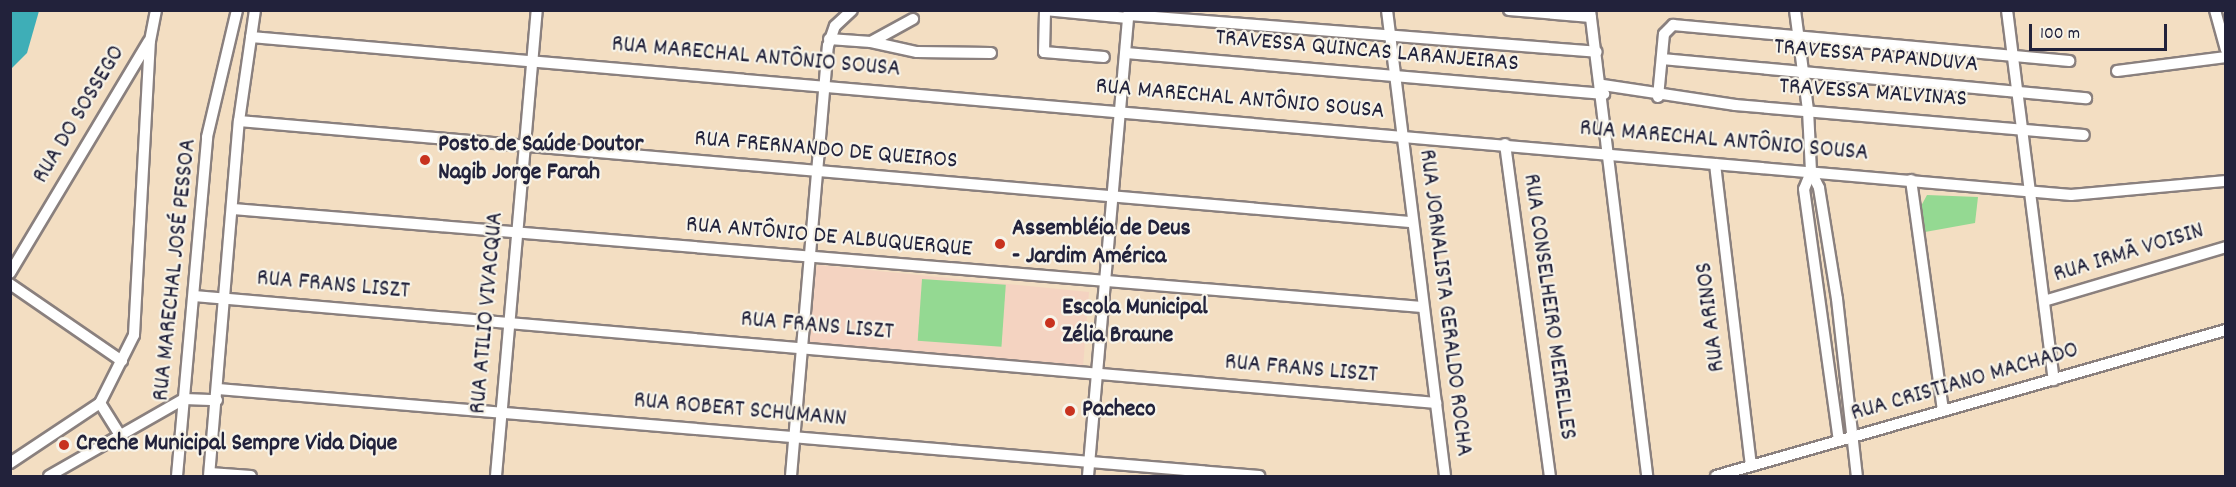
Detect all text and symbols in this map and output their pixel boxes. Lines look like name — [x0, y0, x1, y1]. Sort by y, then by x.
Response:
scale bar — [2032, 12, 2170, 50]
text: 100 m — [2040, 22, 2080, 47]
street label: TRAVESSA QUINCAS LARANJEIRAS — [1214, 24, 1520, 80]
street label: RUA MARECHAL ANTÔNIO SOUSA — [610, 31, 902, 85]
street label: TRAVESSA PAPANDUVA — [1773, 34, 1979, 80]
street label: RUA DO SOSSEGO — [28, 41, 132, 189]
street label: RUA MARECHAL ANTÔNIO SOUSA — [1094, 73, 1386, 127]
street label: TRAVESSA MALVINAS — [1778, 73, 1968, 115]
street label: RUA MARECHAL ANTÔNIO SOUSA — [1578, 115, 1870, 169]
street label: RUA FRERNANDO DE QUEIROS — [693, 125, 959, 177]
place label: Posto de Saúde Doutor Nagib Jorge Farah — [438, 132, 643, 188]
street label: RUA MARECHAL JOSÉ PESSOA — [148, 137, 204, 403]
street label: RUA JORNALISTA GERALDO ROCHA — [1411, 148, 1477, 458]
marker: Posto de Saúde Doutor Nagib Jorge Farah — [416, 151, 434, 169]
street label: RUA CONSELHEIRO MEIRELLES — [1515, 172, 1581, 442]
street label: RUA ATILIO VIVACQUA — [465, 211, 511, 415]
street label: RUA ANTÔNIO DE ALBUQUERQUE — [685, 211, 973, 265]
place label: Assembléia de Deus - Jardim América — [1012, 216, 1191, 272]
street label: RUA IRMÃ VOISIN — [2050, 217, 2208, 291]
marker: Assembléia de Deus - Jardim América — [993, 237, 1007, 251]
street label: RUA ARINOS — [1691, 261, 1733, 373]
street label: RUA FRANS LISZT — [255, 265, 411, 307]
place label: Escola Municipal Zélia Braune — [1062, 295, 1208, 351]
street label: RUA FRANS LISZT — [739, 306, 895, 348]
marker: Escola Municipal Zélia Braune — [1043, 316, 1057, 330]
street label: RUA CRISTIANO MACHADO — [1848, 337, 2082, 429]
street label: RUA FRANS LISZT — [1223, 349, 1379, 391]
street label: RUA ROBERT SCHUMANN — [632, 387, 848, 435]
place label: Pacheco — [1082, 397, 1156, 425]
marker: Pacheco — [1063, 404, 1077, 418]
place label: Creche Municipal Sempre Vida Dique — [76, 431, 397, 459]
marker: Creche Municipal Sempre Vida Dique — [57, 438, 71, 452]

